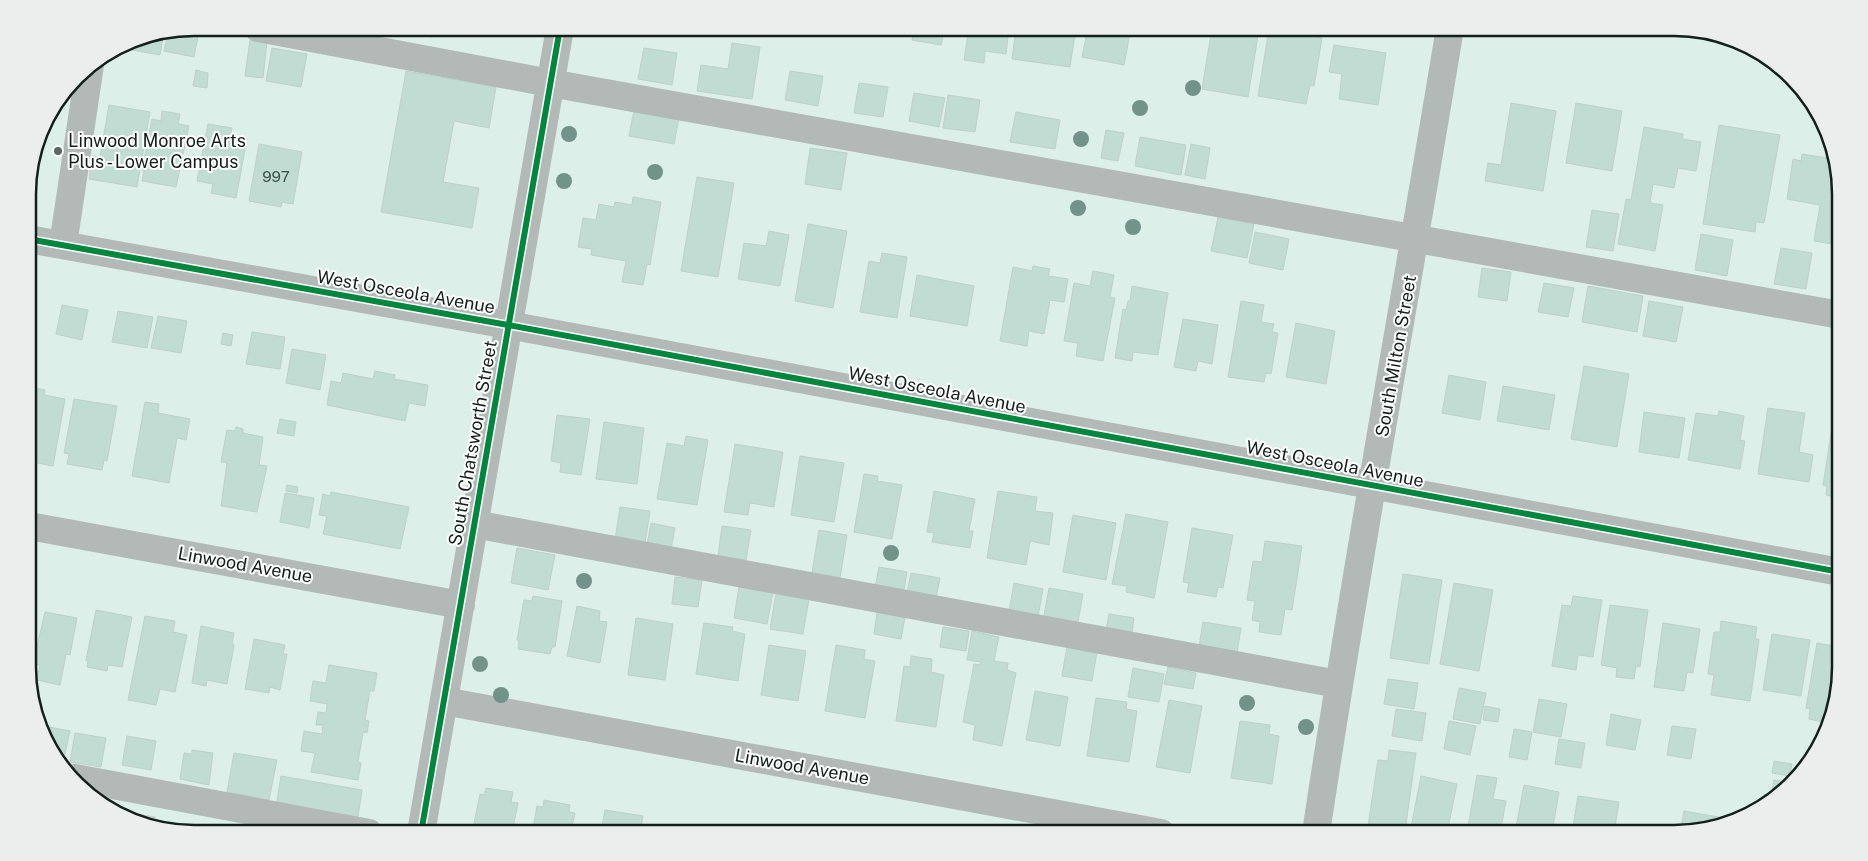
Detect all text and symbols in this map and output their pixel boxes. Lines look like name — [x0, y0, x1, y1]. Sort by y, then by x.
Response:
place label: Linwood Monroe Arts Plus - Lower Campus — [68, 130, 246, 172]
marker: Linwood Monroe Arts Plus - Lower Campus — [52, 145, 64, 157]
house number: 997 — [262, 168, 290, 185]
street label: West Osceola Avenue — [315, 265, 497, 318]
street label: South Milton Street — [1371, 273, 1420, 438]
street label: South Chatsworth Street — [444, 339, 501, 547]
street label: West Osceola Avenue — [846, 362, 1028, 417]
street label: West Osceola Avenue — [1244, 436, 1426, 491]
street label: Linwood Avenue — [176, 542, 314, 587]
street label: Linwood Avenue — [733, 744, 871, 789]

